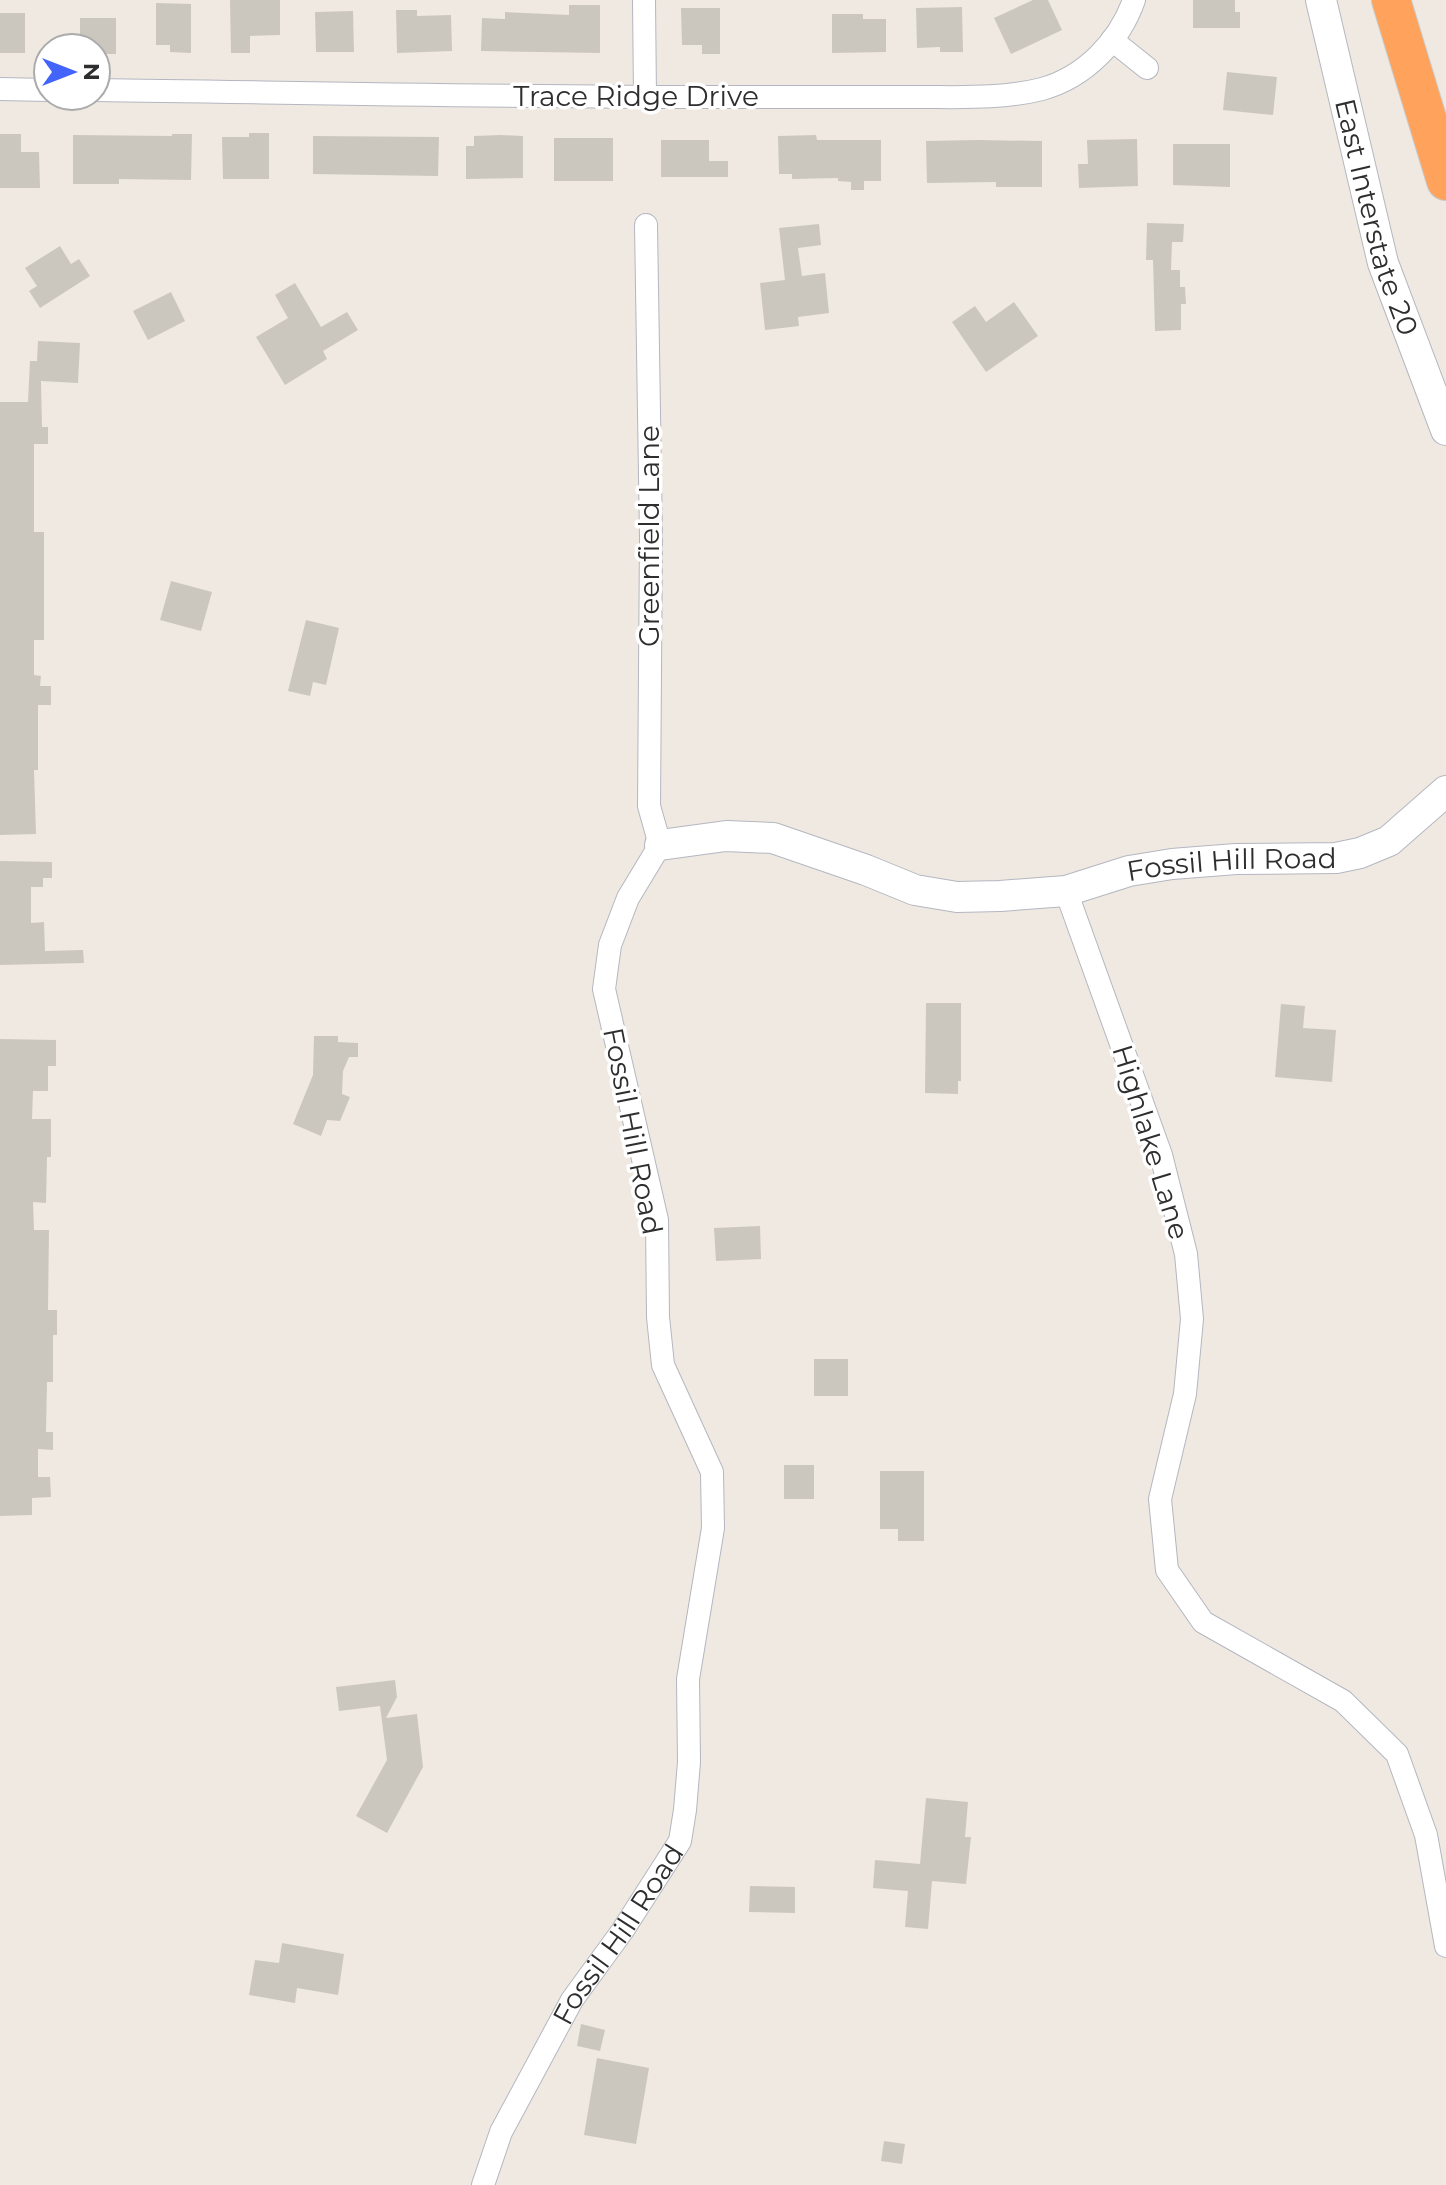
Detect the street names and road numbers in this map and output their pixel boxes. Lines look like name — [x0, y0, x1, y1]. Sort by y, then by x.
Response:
street label: Trace Ridge Drive — [513, 79, 759, 113]
street label: East Interstate 20 — [1328, 95, 1426, 340]
street label: Greenfield Lane — [632, 425, 666, 647]
street label: Fossil Hill Road — [1124, 841, 1337, 888]
street label: Fossil Hill Road — [596, 1024, 670, 1238]
street label: Highlake Lane — [1105, 1041, 1197, 1243]
street label: Fossil Hill Road — [545, 1838, 691, 2030]

